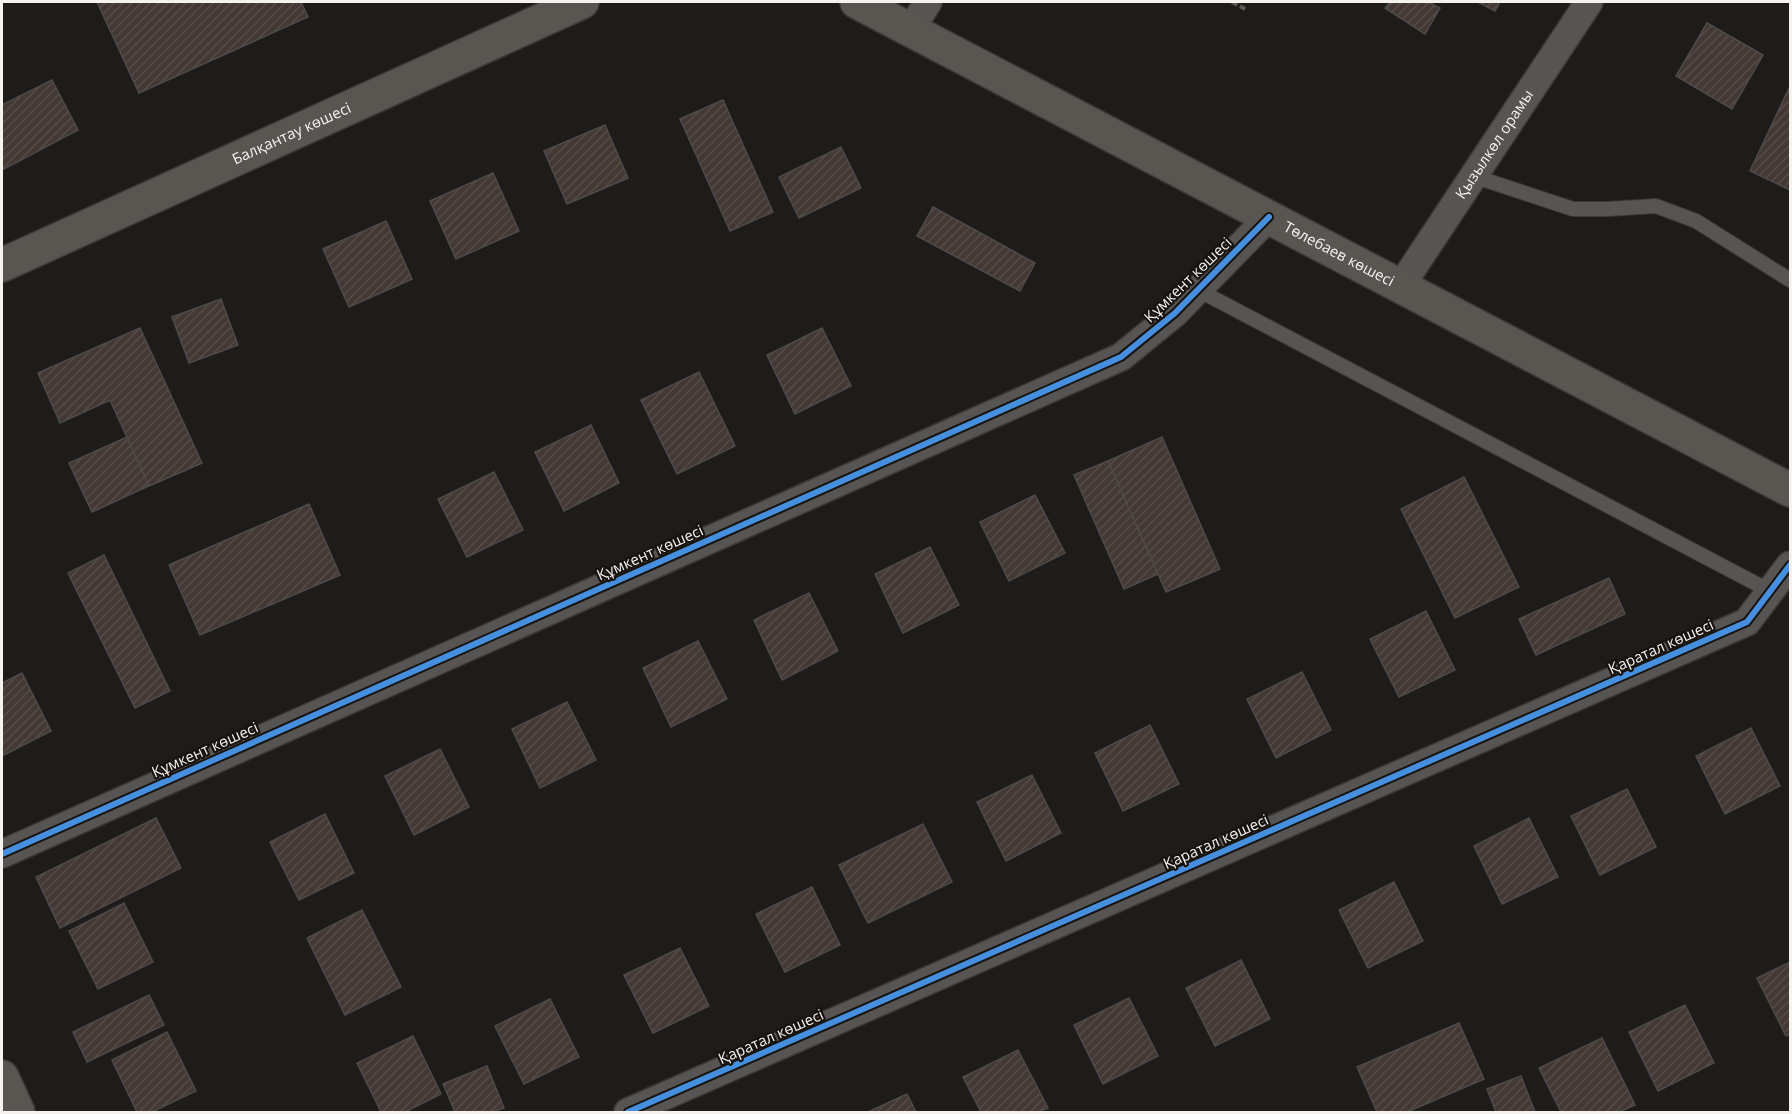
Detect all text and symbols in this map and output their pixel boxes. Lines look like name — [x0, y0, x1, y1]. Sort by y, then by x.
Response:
street label: Қызылкөл орамы — [1450, 85, 1537, 202]
street label: Балқантау көшесі — [229, 97, 354, 168]
street label: Төлебаев көшесі — [1281, 216, 1398, 290]
street label: Құмкент көшесі — [1139, 232, 1235, 326]
street label: Құмкент көшесі — [593, 520, 706, 585]
street label: Қаратал көшесі — [1605, 614, 1716, 678]
street label: Құмкент көшесі — [148, 717, 261, 782]
street label: Қаратал көшесі — [1160, 809, 1271, 873]
street label: Қаратал көшесі — [715, 1004, 826, 1068]

